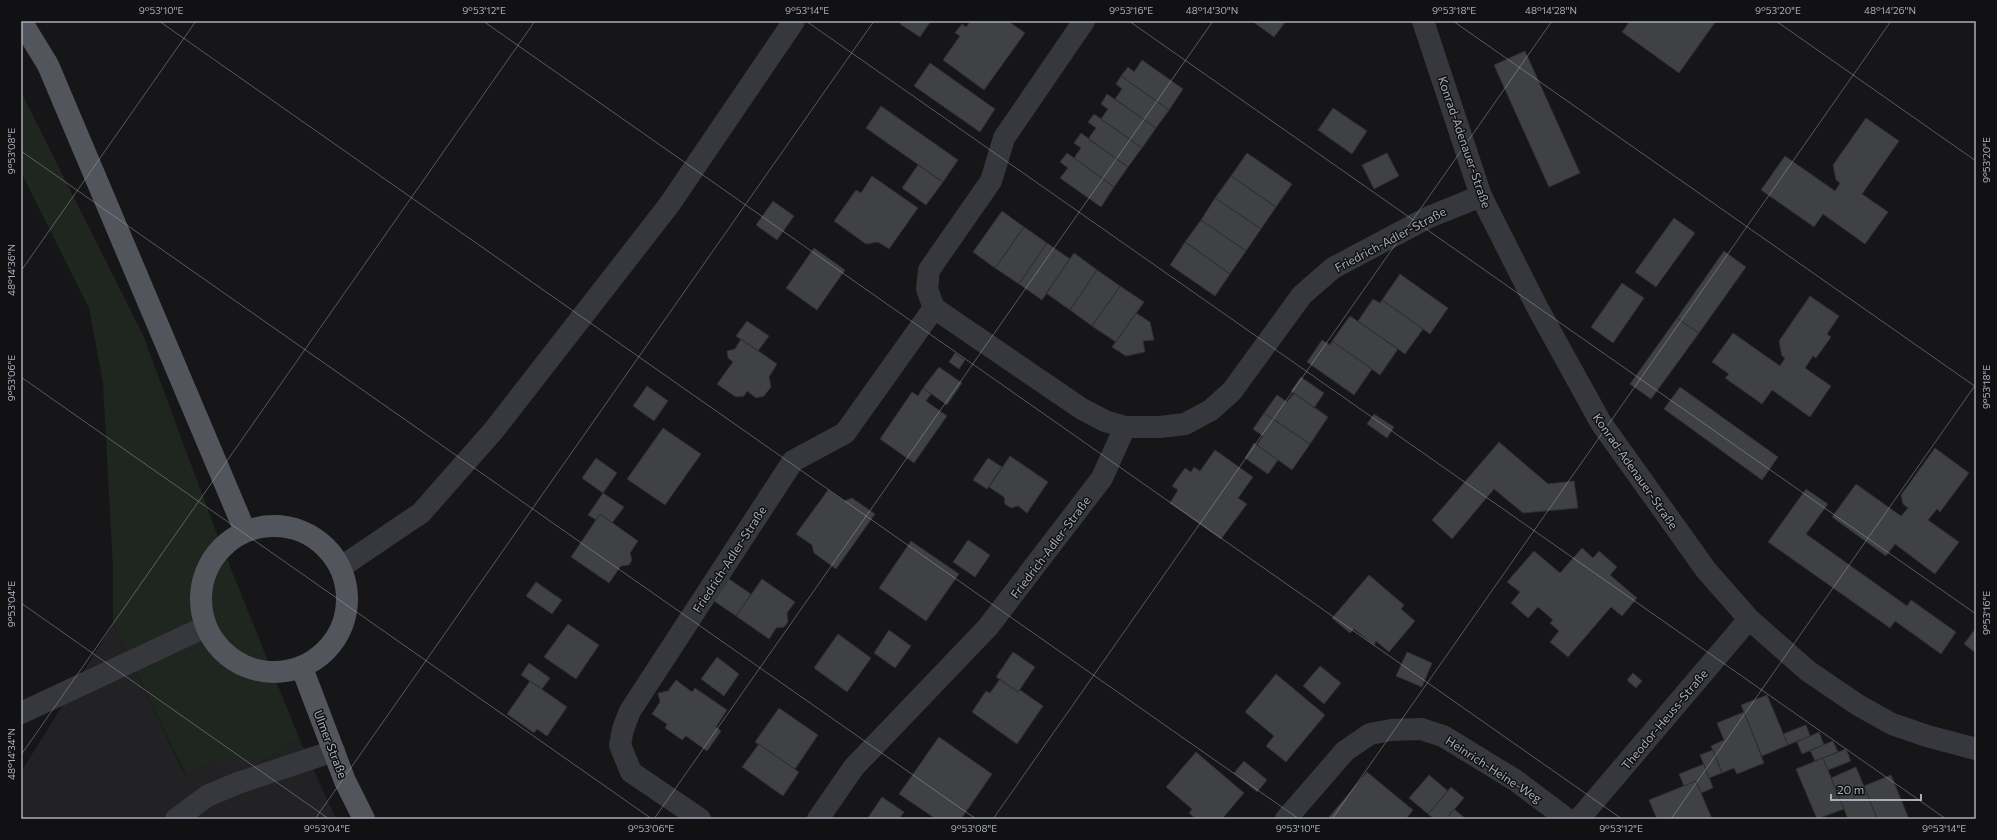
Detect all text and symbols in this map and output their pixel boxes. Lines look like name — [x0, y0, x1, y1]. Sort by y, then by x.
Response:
text: 9°53'10"E — [139, 4, 183, 16]
text: 9°53'12"E — [462, 4, 506, 16]
text: 9°53'14"E — [785, 4, 829, 16]
text: 9°53'16"E — [1109, 4, 1153, 16]
text: 48°14'30"N — [1186, 4, 1238, 16]
text: 9°53'18"E — [1432, 4, 1476, 16]
text: 48°14'28"N — [1525, 4, 1577, 16]
text: 9°53'20"E — [1755, 4, 1801, 16]
text: 48°14'26"N — [1864, 4, 1916, 16]
street label: Konrad-Adenauer-Straße — [1436, 74, 1494, 210]
text: 9°53'08"E — [5, 128, 17, 174]
text: 9°53'20"E — [1980, 137, 1992, 183]
street label: Friedrich-Adler-Straße — [1332, 204, 1448, 274]
text: 48°14'36"N — [5, 244, 17, 296]
text: 9°53'06"E — [5, 355, 17, 401]
text: 9°53'18"E — [1980, 365, 1992, 409]
street label: Konrad-Adenauer-Straße — [1591, 410, 1681, 532]
street label: Friedrich-Adler-Straße — [1007, 493, 1093, 601]
street label: Friedrich-Adler-Straße — [689, 503, 769, 615]
text: 9°53'04"E — [5, 581, 17, 627]
text: 9°53'16"E — [1980, 591, 1992, 635]
street label: Theodor-Heuss-Straße — [1618, 666, 1710, 772]
street label: Ulmer Straße — [312, 708, 350, 780]
text: 48°14'34"N — [5, 728, 17, 780]
street label: Heinrich-Heine-Weg — [1443, 733, 1545, 805]
scale bar — [1831, 776, 1921, 802]
text: 20 m — [1837, 782, 1864, 796]
text: 9°53'04"E — [304, 822, 350, 834]
text: 9°53'06"E — [628, 822, 674, 834]
text: 9°53'08"E — [951, 822, 997, 834]
text: 9°53'10"E — [1276, 822, 1320, 834]
text: 9°53'12"E — [1599, 822, 1643, 834]
text: 9°53'14"E — [1922, 822, 1966, 834]

